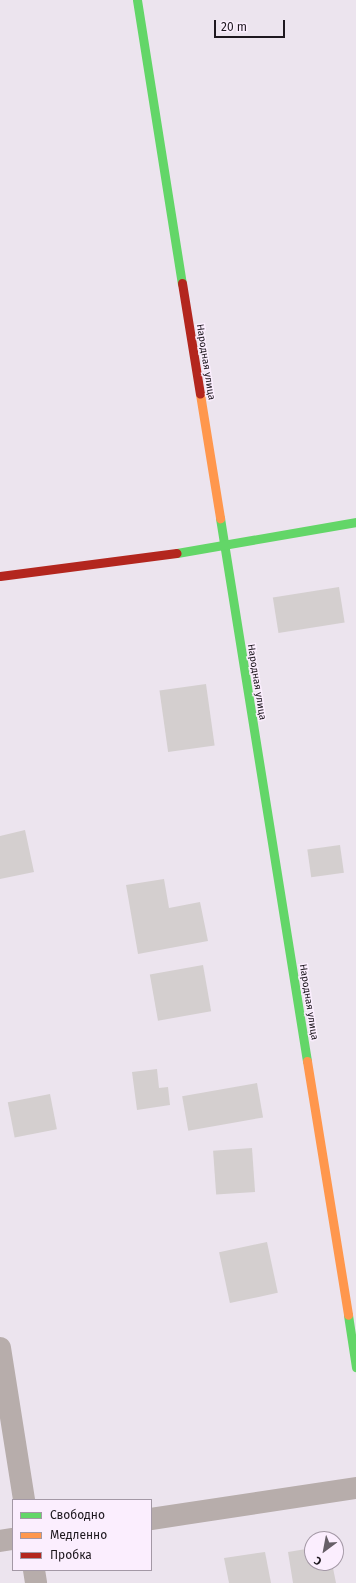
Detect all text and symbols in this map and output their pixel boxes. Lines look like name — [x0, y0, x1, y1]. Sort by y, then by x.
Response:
scale bar — [216, 12, 287, 38]
text: 20 m — [221, 20, 247, 34]
street label: Народная улица — [193, 323, 217, 401]
street label: Народная улица — [244, 643, 268, 721]
street label: Народная улица — [296, 963, 320, 1041]
legend — [12, 1499, 152, 1571]
text: Свободно — [50, 1508, 105, 1522]
text: Медленно — [50, 1528, 107, 1542]
north arrow — [304, 1531, 344, 1571]
text: Пробка — [50, 1548, 92, 1562]
text: С — [312, 1554, 324, 1568]

